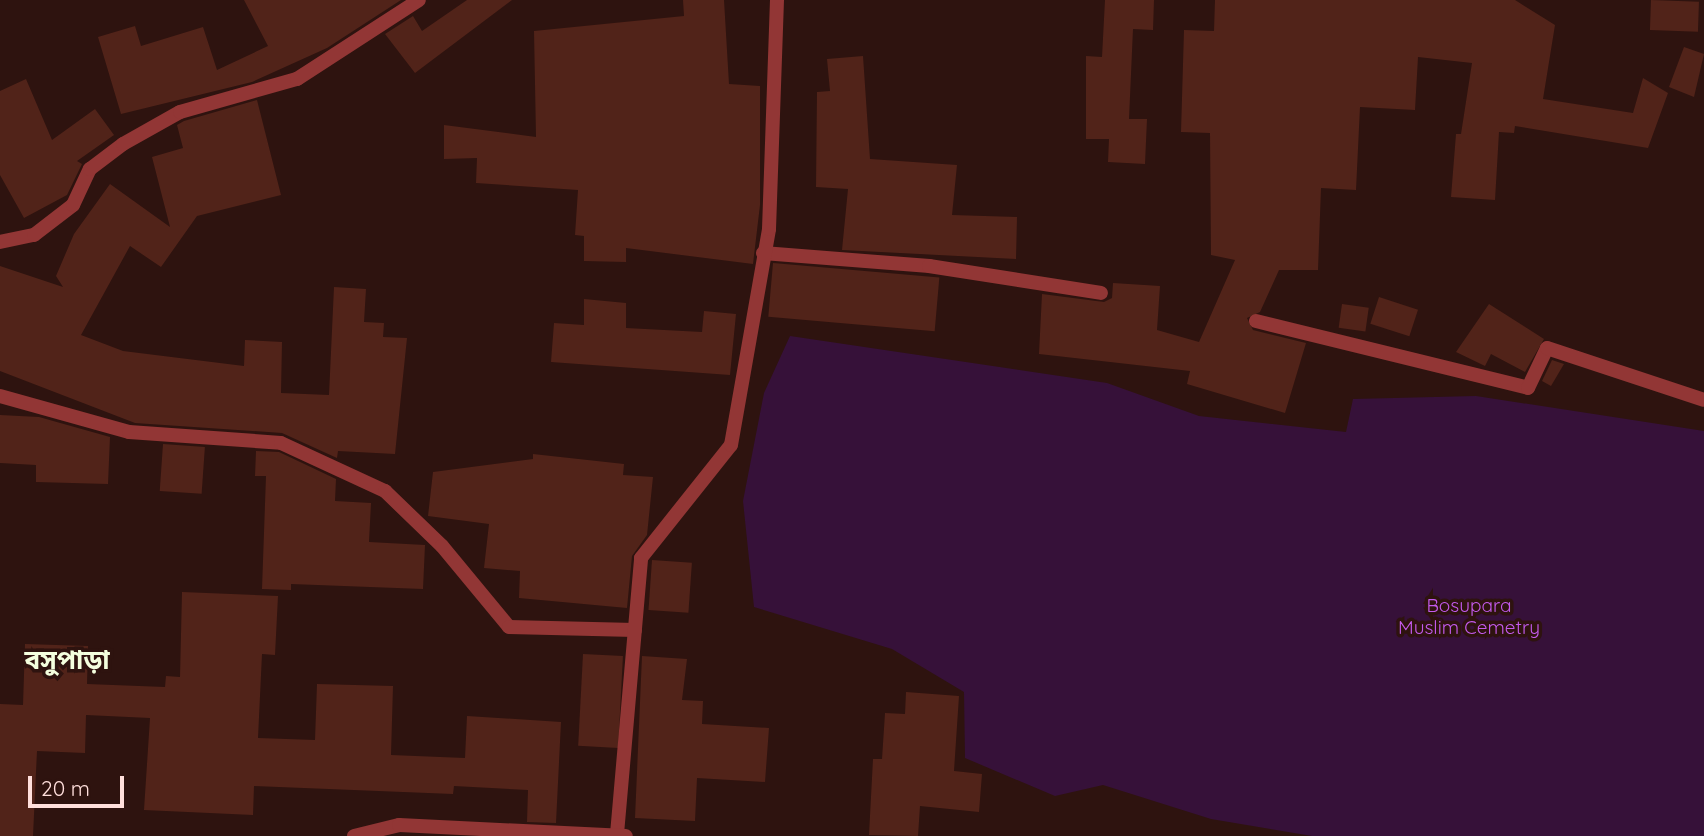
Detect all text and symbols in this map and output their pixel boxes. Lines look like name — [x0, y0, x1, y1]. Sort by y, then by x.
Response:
park label: Bosupara Muslim Cemetry — [1398, 595, 1540, 639]
district label: বসুপাড়া — [24, 644, 110, 676]
scale bar — [32, 762, 128, 806]
text: 20 m — [41, 775, 90, 801]

